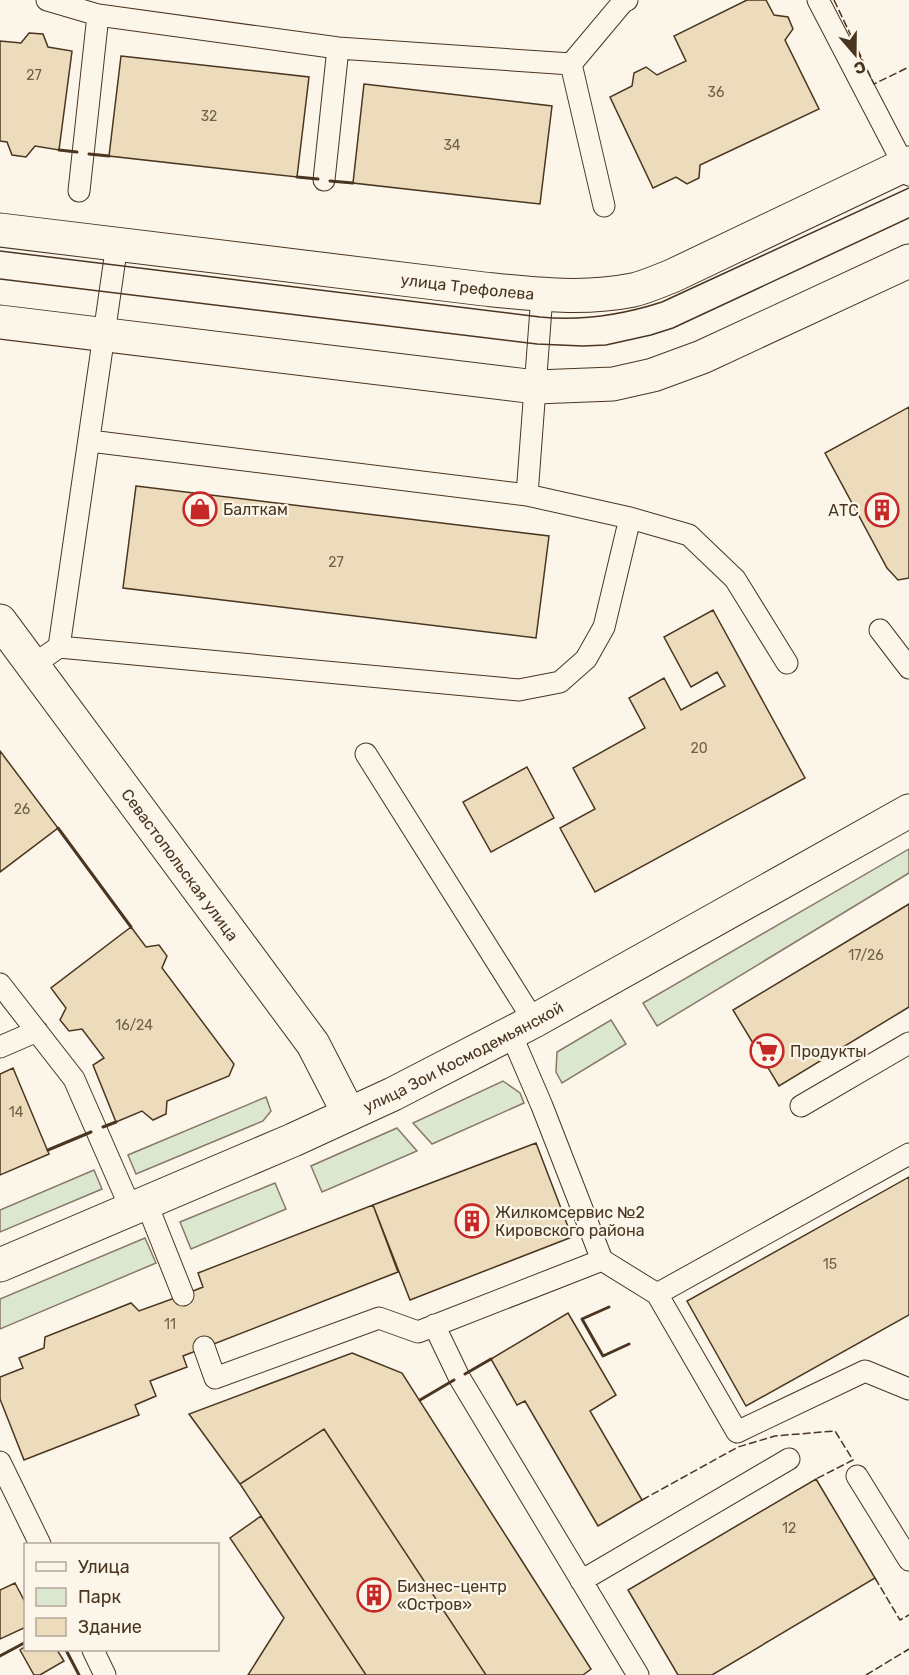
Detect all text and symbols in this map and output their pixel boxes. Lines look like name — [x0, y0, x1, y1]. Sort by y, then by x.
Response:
north arrow — [825, 24, 885, 84]
text: С — [851, 57, 868, 78]
house number: 27 — [26, 67, 42, 84]
house number: 36 — [708, 84, 724, 101]
house number: 32 — [201, 108, 217, 125]
house number: 34 — [443, 137, 461, 154]
street label: улица Трефолева — [400, 270, 535, 304]
shop icon: Балткам — [182, 491, 218, 527]
building icon: АТС — [864, 492, 900, 528]
place label: Балткам — [223, 500, 288, 519]
place label: АТС — [828, 501, 859, 520]
house number: 27 — [328, 554, 344, 571]
house number: 20 — [690, 740, 708, 757]
street label: Севастопольская улица — [117, 785, 242, 945]
house number: 26 — [14, 801, 30, 818]
house number: 17/26 — [848, 947, 884, 964]
street label: улица Зои Космодемьянской — [360, 998, 567, 1116]
house number: 16/24 — [115, 1017, 153, 1034]
supermarket icon: Продукты — [749, 1033, 785, 1069]
place label: Продукты — [790, 1042, 867, 1061]
house number: 14 — [9, 1104, 24, 1121]
building icon: Жилкомсервис №2 Кировского района — [454, 1203, 490, 1239]
place label: Жилкомсервис №2 Кировского района — [495, 1203, 645, 1240]
house number: 15 — [823, 1256, 837, 1273]
house number: 11 — [164, 1316, 176, 1333]
house number: 12 — [782, 1520, 796, 1537]
legend — [24, 1543, 219, 1651]
text: Улица — [78, 1556, 130, 1578]
building icon: Бизнес-центр «Остров» — [356, 1577, 392, 1613]
place label: Бизнес-центр «Остров» — [397, 1577, 507, 1614]
text: Парк — [78, 1586, 122, 1608]
text: Здание — [78, 1616, 142, 1638]

